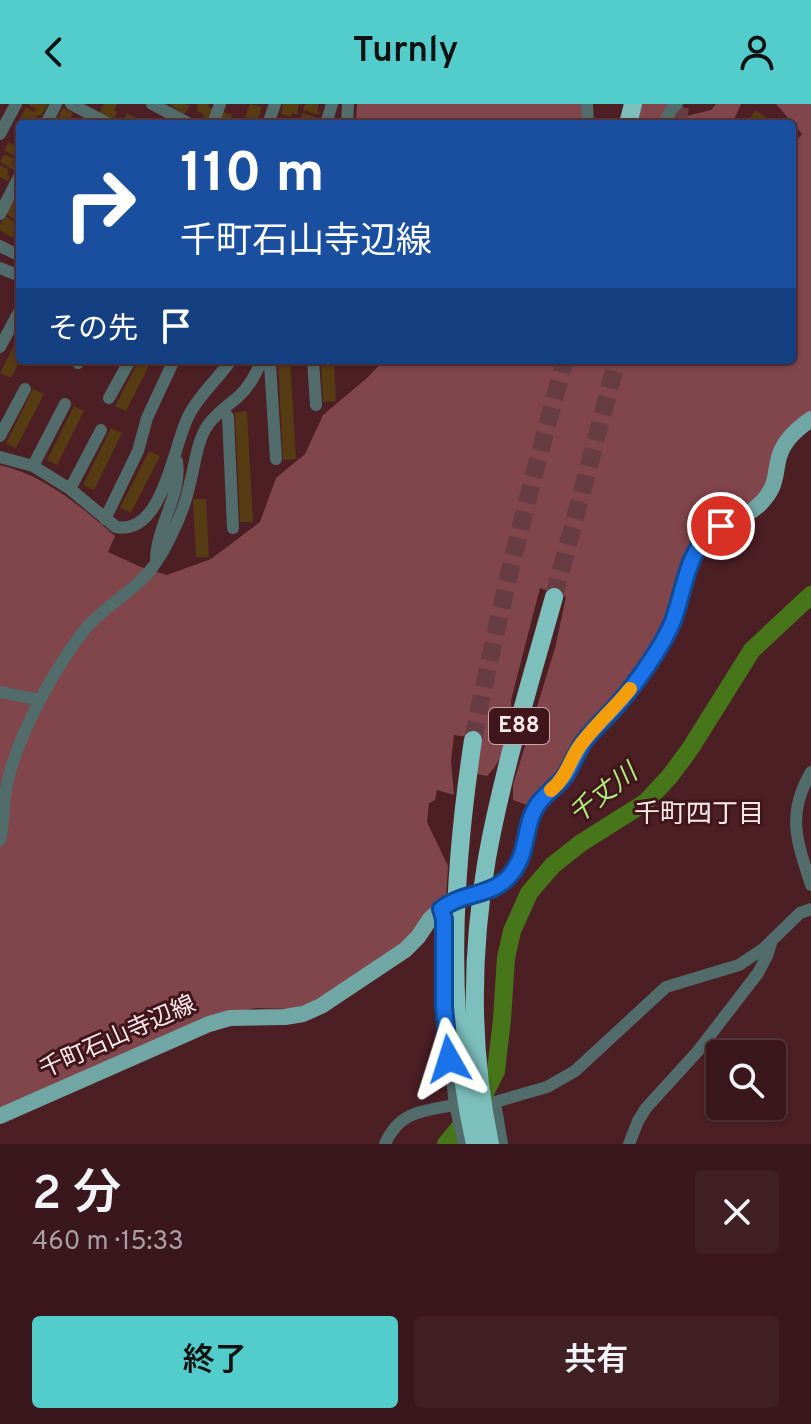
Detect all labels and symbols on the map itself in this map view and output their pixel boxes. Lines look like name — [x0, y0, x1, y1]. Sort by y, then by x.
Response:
pin — [687, 492, 755, 560]
road number: E88 — [489, 708, 549, 744]
water label: 千丈川 — [563, 756, 647, 832]
district label: 千町四丁目 — [634, 799, 764, 832]
street label: 千町石山寺辺線 — [35, 990, 201, 1086]
position arrow — [407, 1017, 491, 1101]

